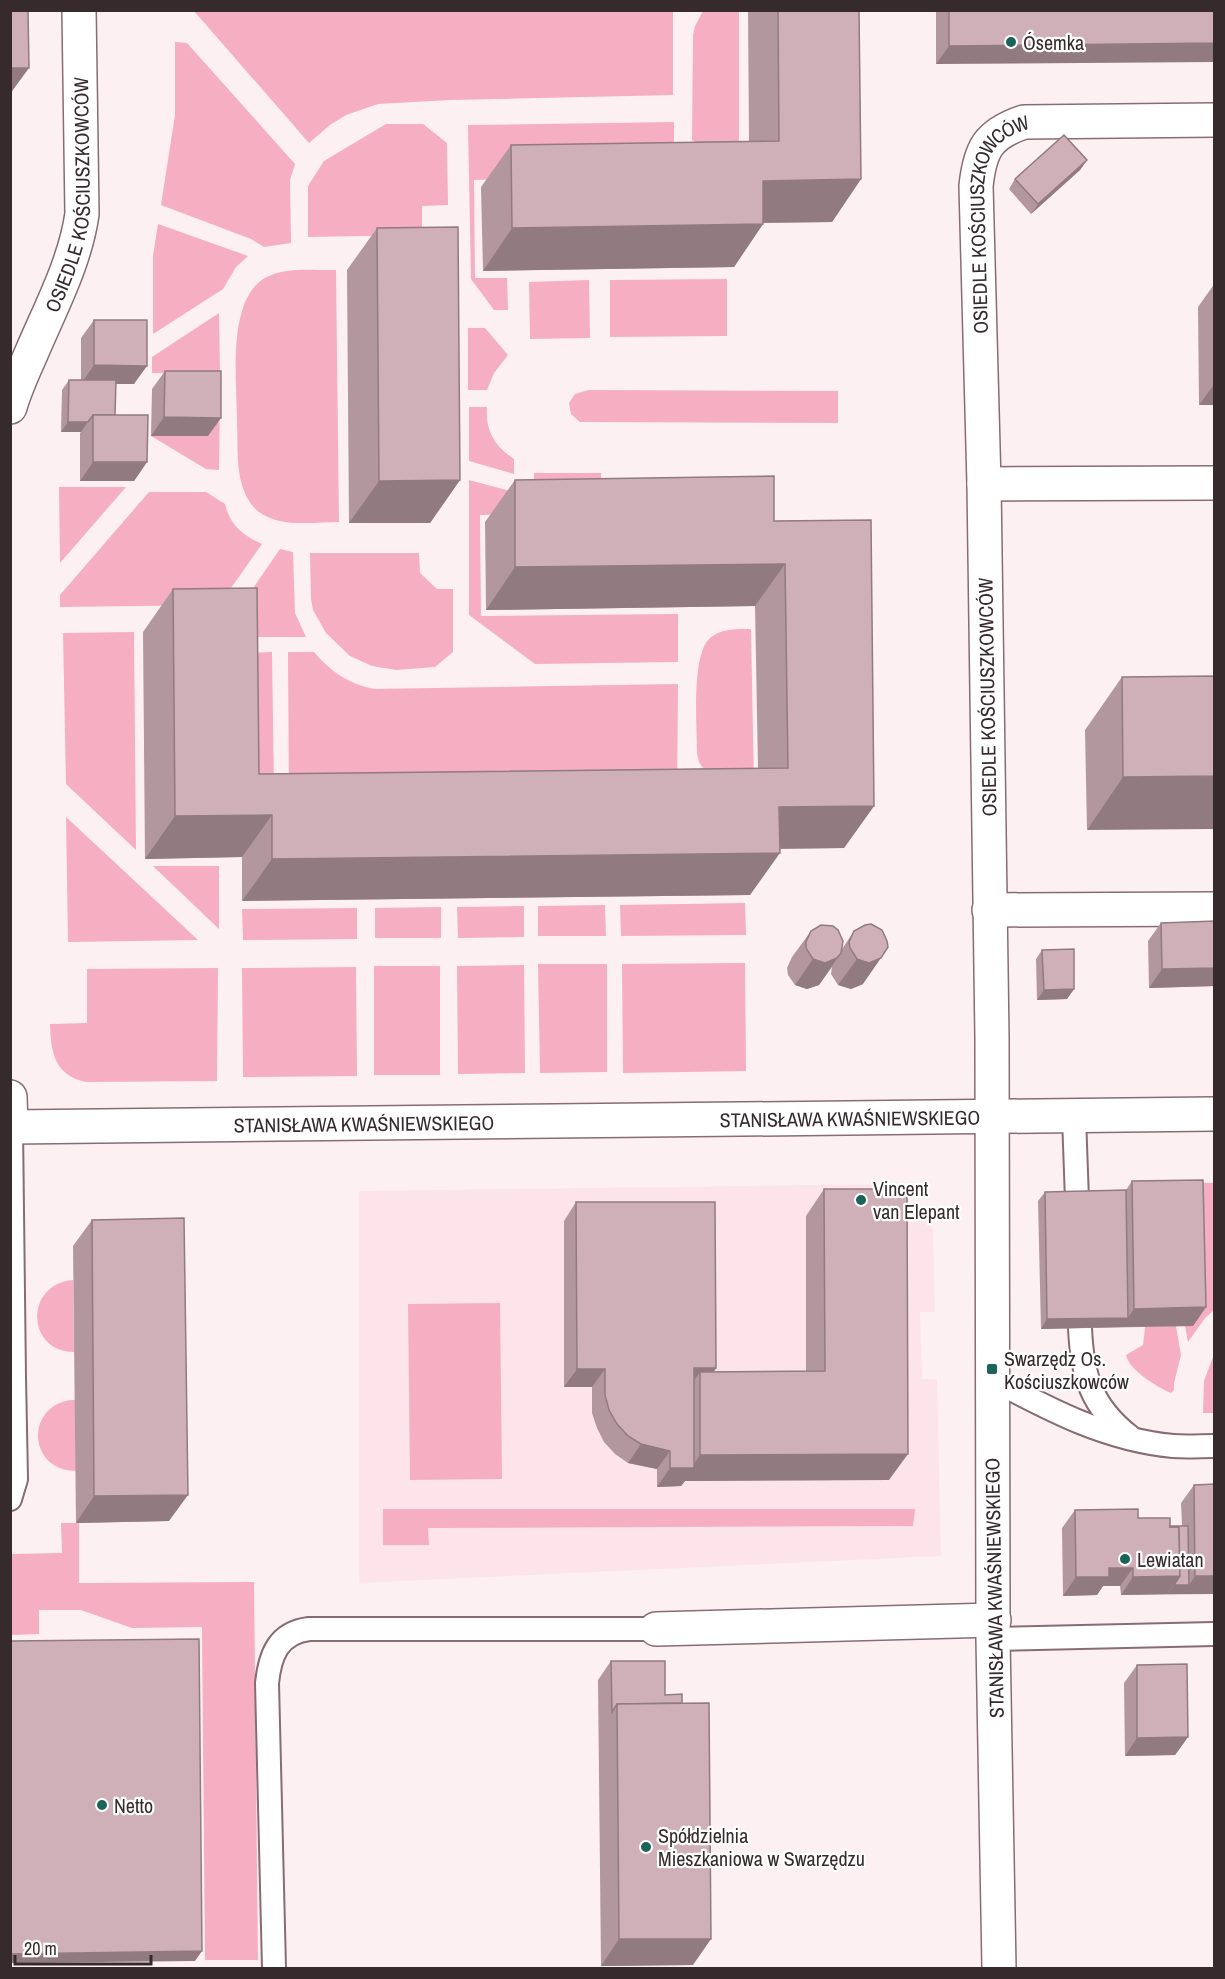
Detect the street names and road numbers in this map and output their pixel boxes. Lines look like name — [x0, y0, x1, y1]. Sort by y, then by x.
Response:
street label: OSIEDLE KOŚCIUSZKOWCÓW — [38, 76, 96, 316]
street label: OSIEDLE KOŚCIUSZKOWCÓW — [962, 108, 1033, 334]
street label: OSIEDLE KOŚCIUSZKOWCÓW — [971, 577, 1003, 817]
street label: STANISŁAWA KWAŚNIEWSKIEGO — [720, 1103, 980, 1133]
street label: STANISŁAWA KWAŚNIEWSKIEGO — [234, 1108, 494, 1138]
street label: STANISŁAWA KWAŚNIEWSKIEGO — [978, 1458, 1010, 1718]

